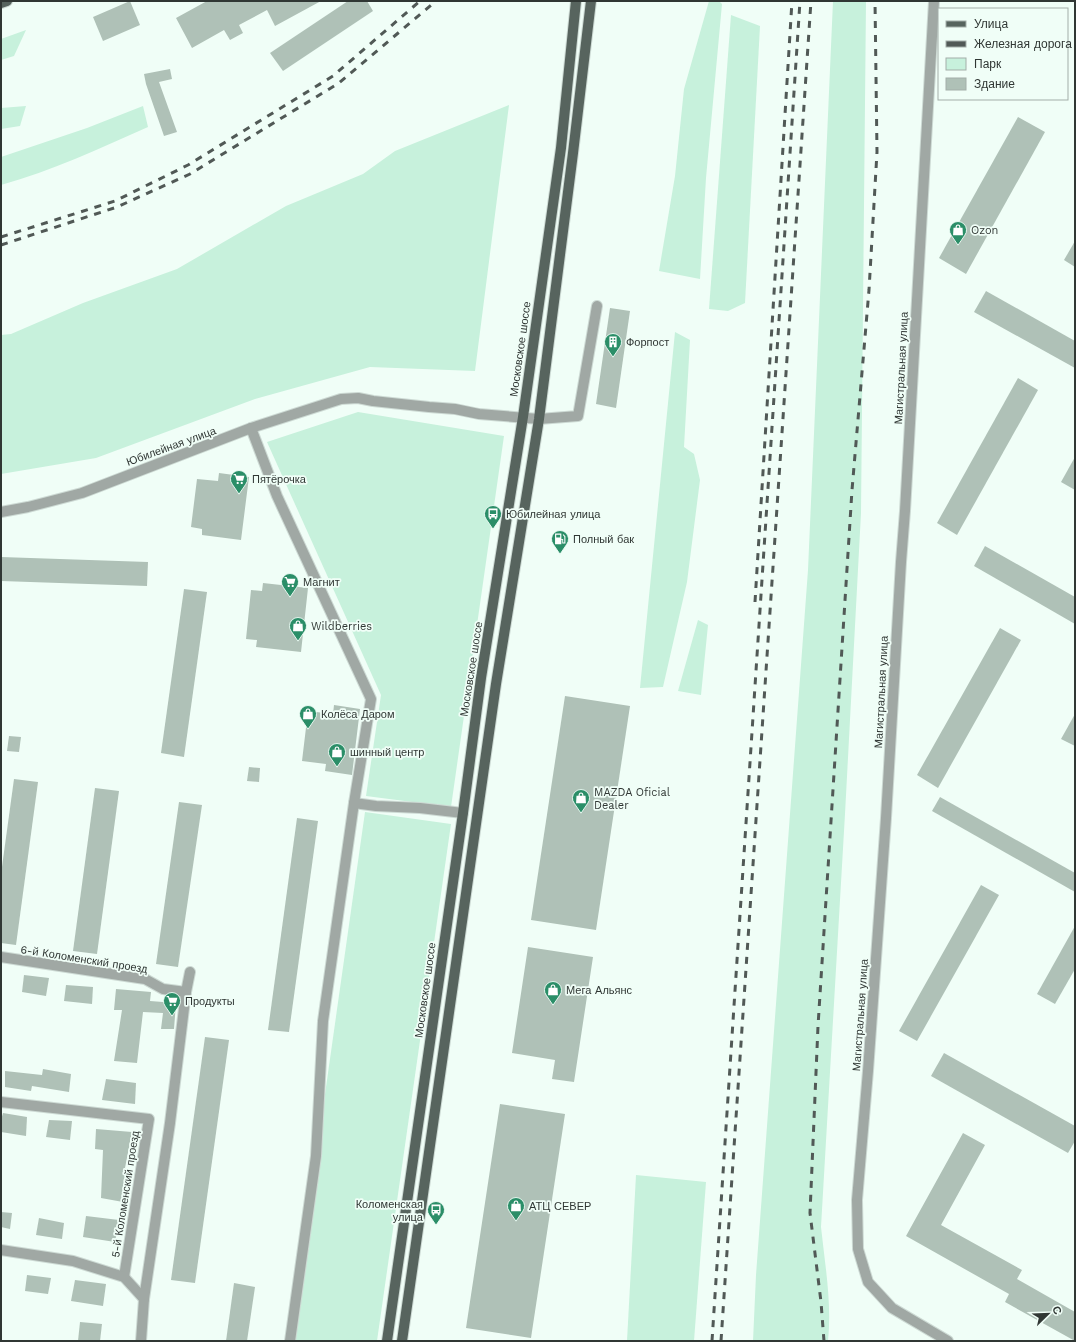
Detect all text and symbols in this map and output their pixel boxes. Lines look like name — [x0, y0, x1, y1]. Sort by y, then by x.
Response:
legend — [938, 8, 1068, 100]
text: Улица — [974, 17, 1008, 31]
text: Железная дорога — [974, 37, 1072, 51]
text: Парк — [974, 57, 1002, 71]
text: Здание — [974, 77, 1015, 91]
shop icon: Ozon — [948, 220, 968, 245]
place label: Ozon — [971, 224, 998, 237]
street label: Московское шоссе — [507, 301, 534, 398]
street label: Магистральная улица — [892, 311, 911, 425]
building icon: Форпост — [603, 332, 623, 357]
place label: Форпост — [626, 336, 669, 349]
street label: Юбилейная улица — [125, 424, 219, 469]
supermarket icon: Пятёрочка — [229, 469, 249, 494]
place label: Пятёрочка — [252, 473, 307, 486]
bus stop icon: Юбилейная улица — [483, 504, 503, 529]
place label: Юбилейная улица — [506, 508, 601, 521]
fuel station icon: Полный бак — [550, 529, 570, 554]
place label: Полный бак — [573, 533, 634, 546]
supermarket icon: Магнит — [280, 572, 300, 597]
place label: Магнит — [303, 576, 340, 589]
shop icon: Wildberries — [288, 616, 308, 641]
place label: Wildberries — [311, 620, 372, 633]
street label: Московское шоссе — [458, 621, 485, 718]
street label: Магистральная улица — [872, 635, 891, 749]
shop icon: Колёса Даром — [298, 704, 318, 729]
place label: Колёса Даром — [321, 708, 395, 721]
shop icon: шинный центр — [327, 742, 347, 767]
place label: шинный центр — [350, 746, 424, 759]
place label: MAZDA Oficial Dealer — [594, 786, 671, 812]
shop icon: MAZDA Oficial Dealer — [571, 788, 591, 813]
street label: Московское шоссе — [412, 942, 439, 1039]
street label: 6-й Коломенский проезд — [19, 943, 149, 976]
street label: Магистральная улица — [850, 958, 871, 1072]
shop icon: Мега Альянс — [543, 980, 563, 1005]
place label: Мега Альянс — [566, 984, 633, 997]
supermarket icon: Продукты — [162, 991, 182, 1016]
place label: Продукты — [185, 995, 235, 1008]
street label: 5-й Коломенский проезд — [109, 1129, 142, 1258]
shop icon: АТЦ СЕВЕР — [506, 1196, 526, 1221]
place label: Коломенская улица — [356, 1198, 424, 1224]
bus stop icon: Коломенская улица — [426, 1200, 446, 1225]
place label: АТЦ СЕВЕР — [529, 1200, 591, 1213]
north arrow — [1028, 1294, 1068, 1334]
text: С — [1049, 1304, 1064, 1317]

